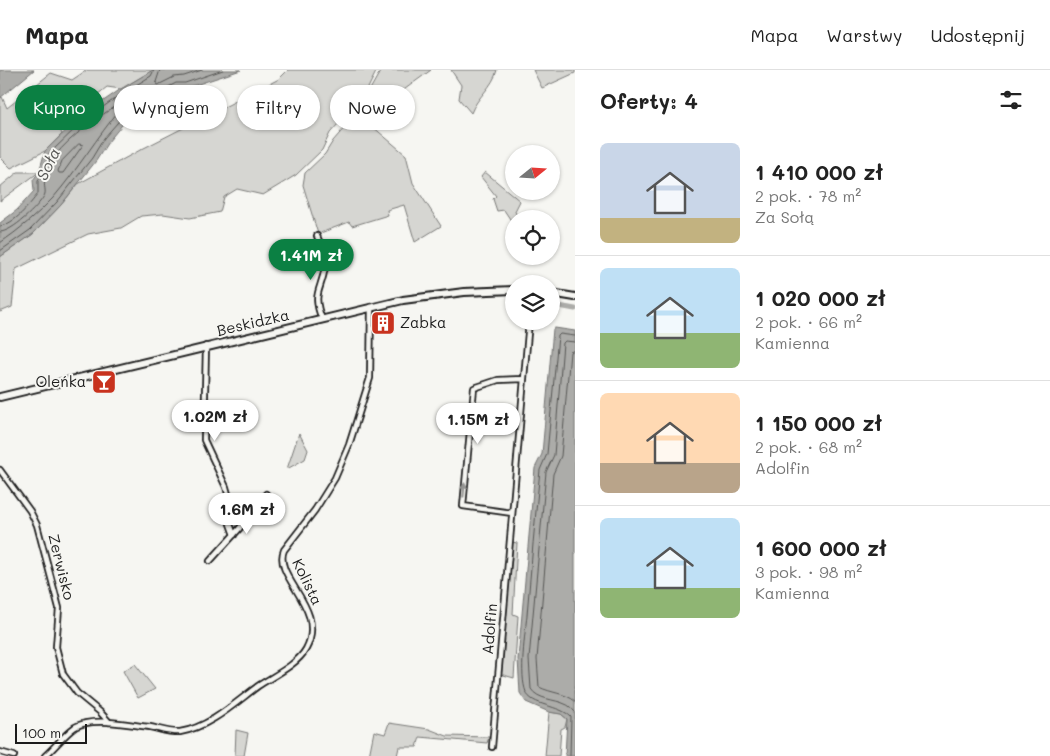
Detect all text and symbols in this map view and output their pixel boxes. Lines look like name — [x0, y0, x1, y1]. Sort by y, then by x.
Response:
text: Mapa — [25, 19, 89, 50]
text: Mapa — [750, 23, 798, 47]
text: Warstwy — [826, 23, 902, 47]
text: Udostępnij — [930, 23, 1025, 47]
chip: Kupno — [15, 85, 104, 130]
chip: Wynajem — [114, 85, 227, 130]
chip: Filtry — [237, 85, 320, 130]
chip: Nowe — [330, 85, 415, 130]
icon: filters — [997, 86, 1025, 114]
text: Oferty: 4 — [600, 87, 698, 114]
water label: Soła — [31, 144, 64, 183]
north arrow — [505, 145, 560, 200]
map controls — [505, 145, 560, 330]
text: 1 410 000 zł — [755, 158, 883, 185]
icon: home — [640, 163, 700, 223]
text: 2 pok. · 78 m² — [755, 185, 861, 206]
text: Za Sołą — [755, 206, 814, 227]
button: locate — [505, 210, 560, 265]
pin: 1.41M zł — [259, 238, 363, 281]
text: 1.41M zł — [280, 244, 342, 265]
button: layers — [505, 275, 560, 330]
text: 1 020 000 zł — [755, 284, 886, 311]
icon: home — [640, 288, 700, 348]
street label: Beskidzka — [215, 304, 291, 340]
building icon: Zabka — [370, 310, 396, 336]
text: 2 pok. · 66 m² — [755, 311, 862, 332]
place label: Zabka — [400, 312, 446, 332]
text: Kamienna — [755, 332, 830, 353]
bar icon: Oleńka — [91, 369, 117, 395]
place label: Oleńka — [35, 371, 86, 391]
pin: 1.02M zł — [163, 400, 267, 442]
pin: 1.15M zł — [426, 402, 530, 445]
text: 1.02M zł — [183, 405, 247, 426]
text: 1.15M zł — [447, 408, 509, 429]
text: 1 150 000 zł — [755, 409, 882, 436]
icon: home — [640, 413, 700, 473]
text: 2 pok. · 68 m² — [755, 436, 862, 457]
text: Adolfin — [755, 457, 810, 478]
one-way arrow — [461, 482, 469, 498]
pin: 1.6M zł — [201, 492, 293, 535]
text: 1.6M zł — [219, 498, 275, 519]
street label: Zerwisko — [44, 532, 80, 602]
text: 1 600 000 zł — [755, 534, 887, 561]
icon: home — [640, 538, 700, 598]
street label: Kolista — [288, 555, 328, 608]
text: 3 pok. · 98 m² — [755, 561, 862, 582]
text: Kamienna — [755, 582, 830, 603]
street label: Adolfin — [477, 602, 501, 655]
scale bar — [15, 721, 88, 744]
text: 100 m — [22, 723, 61, 742]

